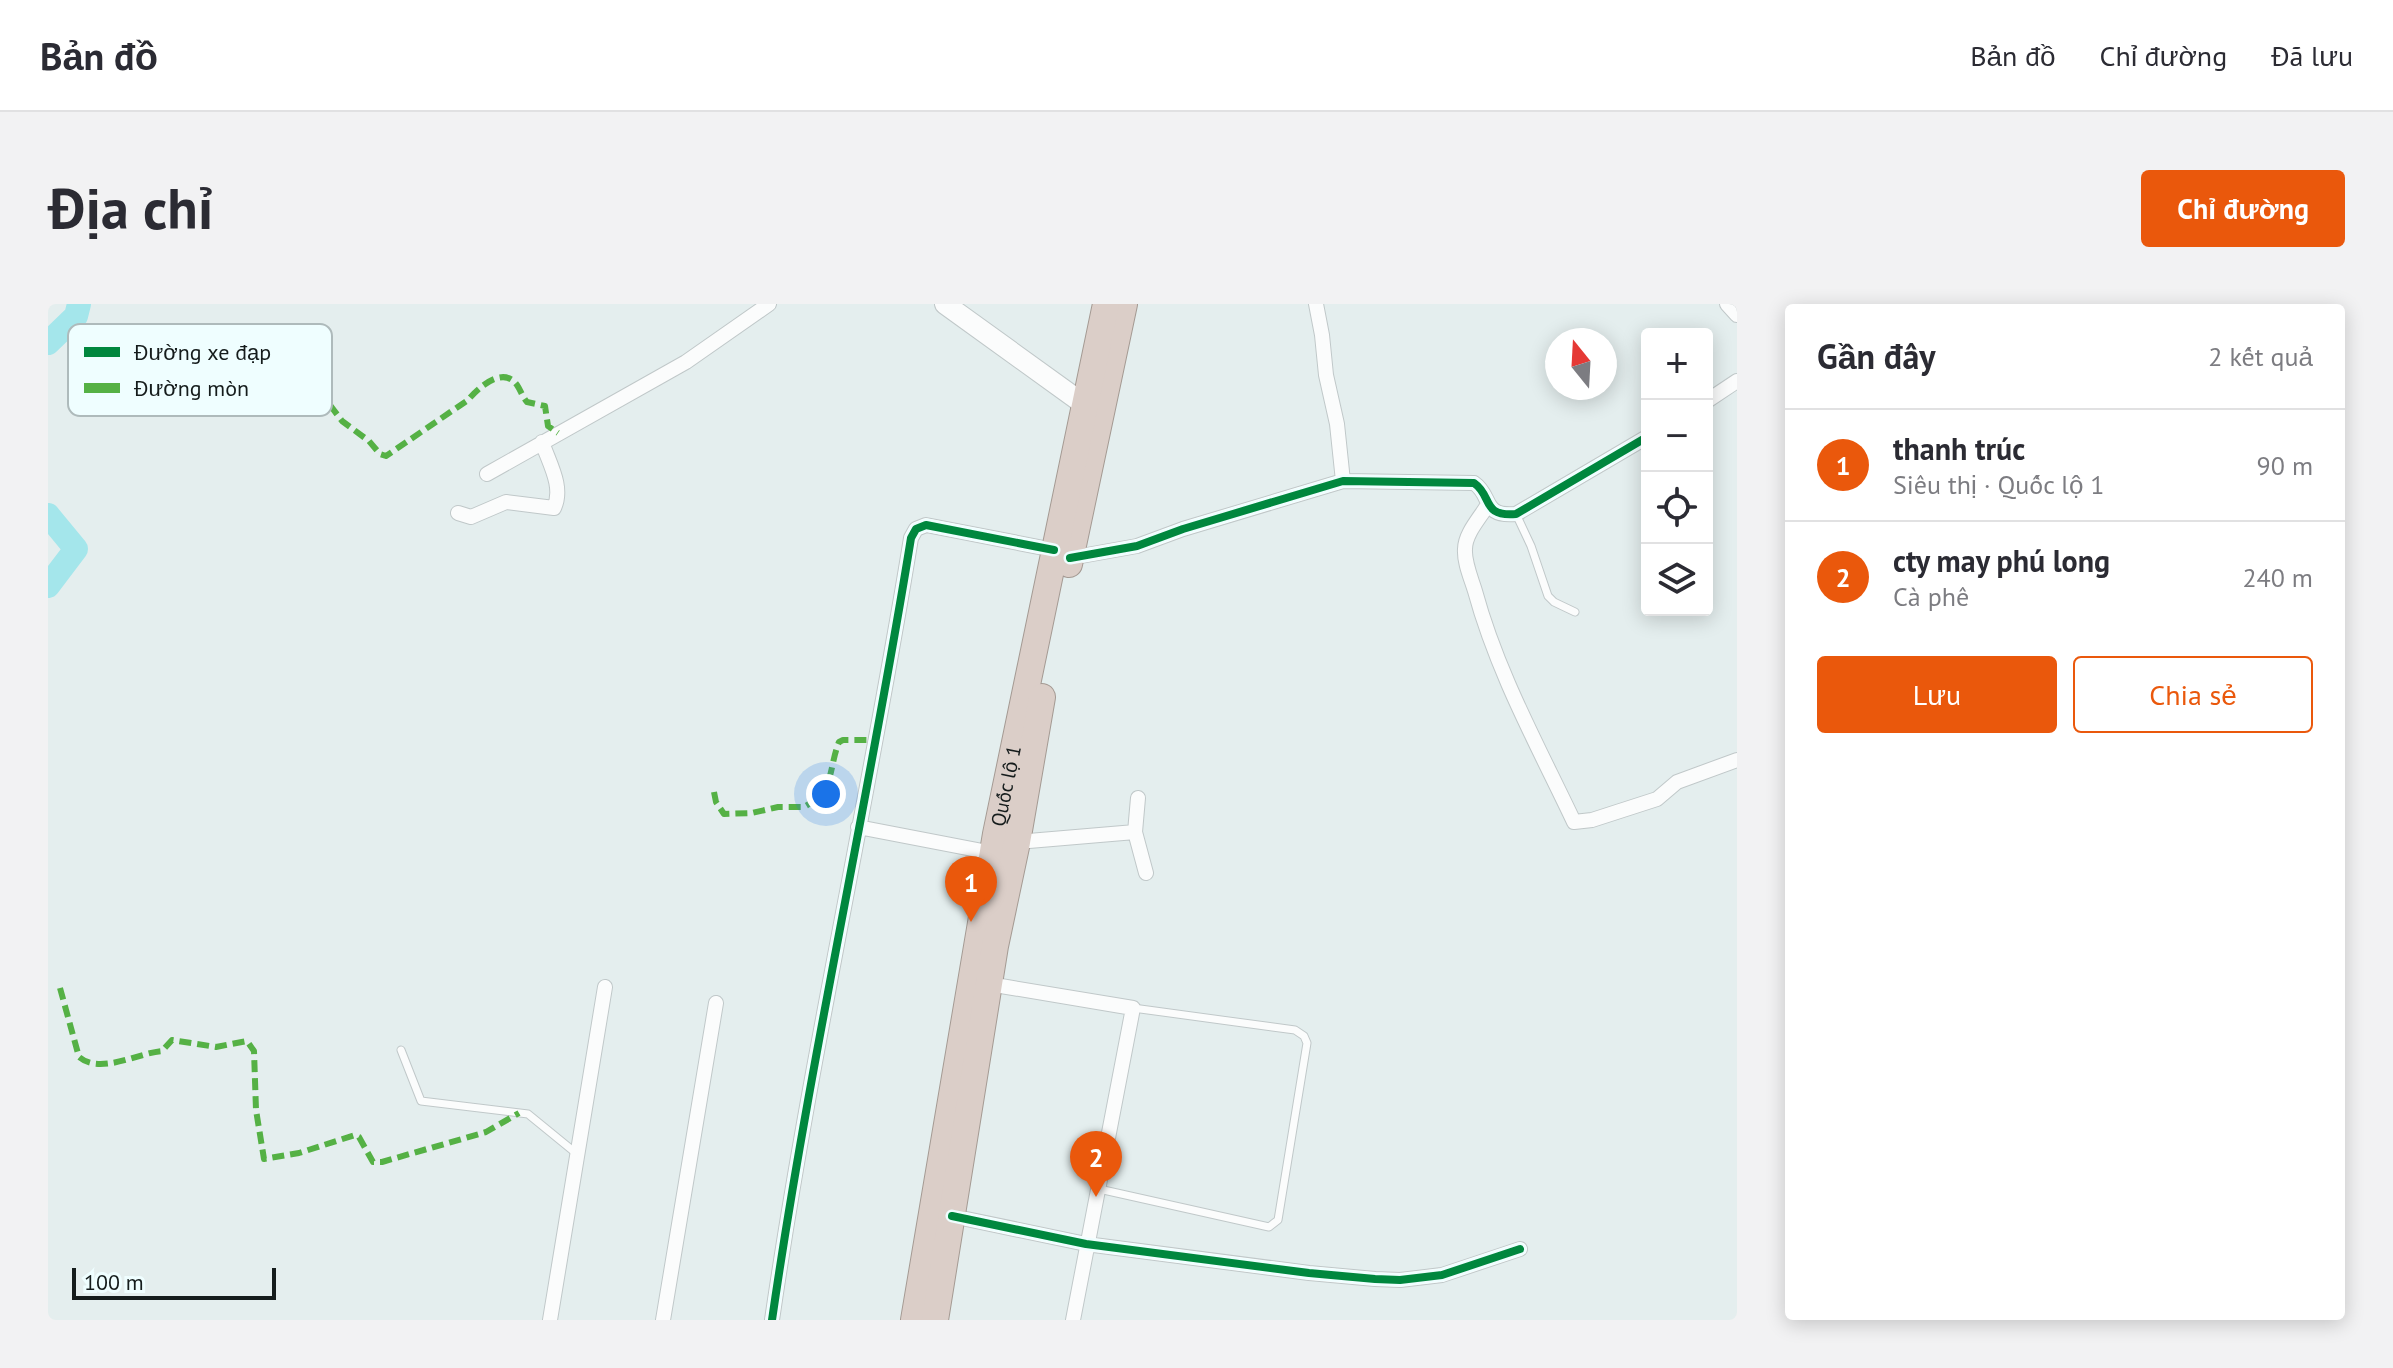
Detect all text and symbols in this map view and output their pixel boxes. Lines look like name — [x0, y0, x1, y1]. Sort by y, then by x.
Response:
text: Bản đồ — [40, 31, 158, 80]
text: Bản đồ — [1970, 37, 2056, 74]
text: Chỉ đường — [2100, 37, 2227, 74]
text: Đã lưu — [2271, 37, 2353, 74]
button: Chỉ đường — [2141, 170, 2345, 247]
text: Địa chỉ — [48, 172, 213, 244]
legend — [68, 324, 332, 416]
north arrow — [1545, 328, 1617, 400]
map controls — [1641, 328, 1713, 616]
button: + — [1641, 328, 1713, 400]
text: Gần đây — [1817, 334, 1936, 378]
text: Đường xe đạp — [133, 338, 271, 366]
text: 2 kết quả — [2208, 340, 2313, 373]
text: Đường mòn — [133, 374, 249, 402]
button: − — [1641, 400, 1713, 472]
text: thanh trúc — [1893, 429, 2025, 468]
text: 1 — [1836, 449, 1850, 482]
text: 90 m — [2257, 449, 2313, 482]
text: Siêu thị · Quốc lộ 1 — [1893, 468, 2105, 501]
button: locate — [1641, 472, 1713, 544]
text: cty may phú long — [1893, 541, 2110, 580]
button: layers — [1641, 544, 1713, 616]
text: 2 — [1836, 561, 1850, 594]
text: 240 m — [2242, 561, 2313, 594]
text: Cà phê — [1893, 580, 1969, 613]
button: Lưu — [1817, 656, 2057, 733]
button: Chia sẻ — [2073, 656, 2313, 733]
street label: Quốc lộ 1 — [985, 743, 1027, 829]
your location — [806, 774, 846, 814]
pin: 1 — [945, 856, 997, 922]
pin: 2 — [1070, 1131, 1122, 1197]
scale bar — [72, 1264, 276, 1300]
text: 100 m — [84, 1268, 144, 1296]

